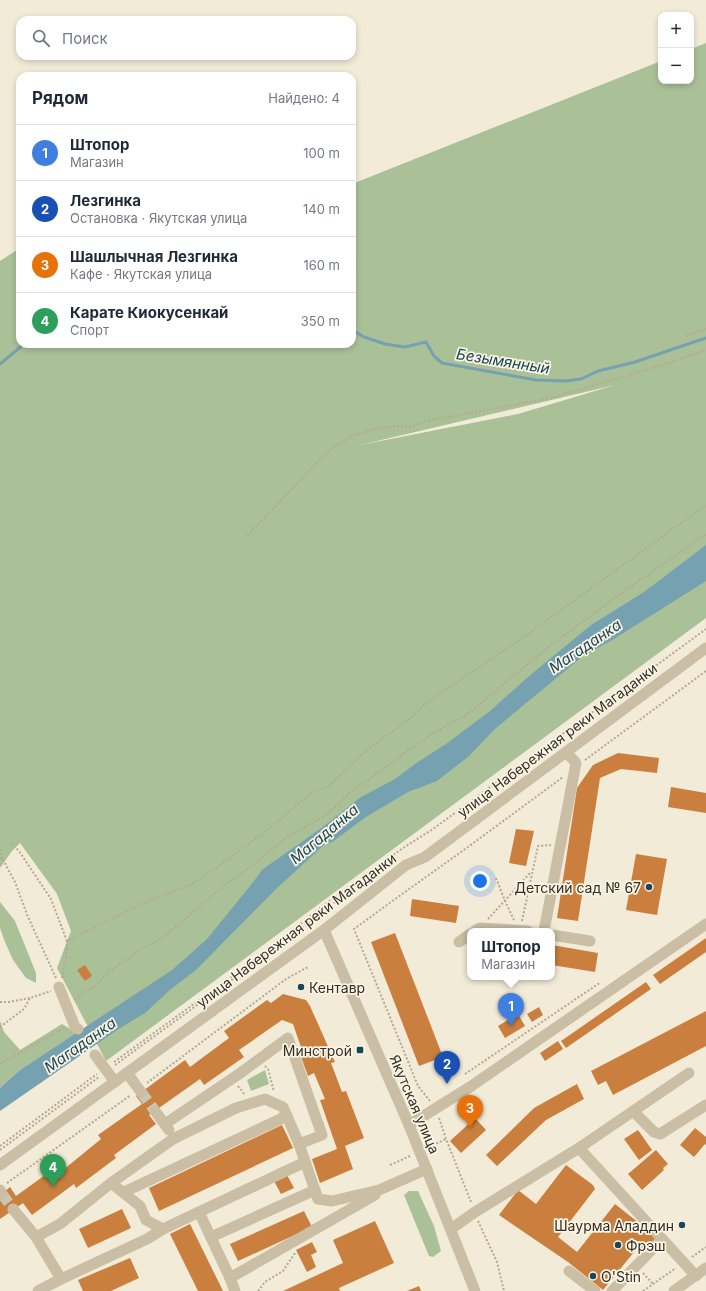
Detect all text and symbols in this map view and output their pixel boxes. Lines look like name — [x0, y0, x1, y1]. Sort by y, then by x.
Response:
map controls — [658, 12, 694, 84]
button: + — [658, 12, 694, 48]
search box — [16, 16, 356, 60]
icon: search — [30, 27, 52, 49]
text: Поиск — [62, 29, 108, 48]
button: − — [658, 48, 694, 84]
text: Рядом — [32, 88, 88, 108]
text: Найдено: 4 — [268, 90, 340, 106]
text: Штопор — [70, 135, 129, 154]
text: 1 — [42, 145, 48, 161]
text: 100 m — [303, 145, 340, 161]
text: Магазин — [70, 154, 124, 170]
text: Лезгинка — [70, 191, 141, 210]
text: 2 — [41, 201, 49, 217]
text: 140 m — [303, 201, 340, 217]
text: Остановка · Якутская улица — [70, 210, 247, 226]
text: Шашлычная Лезгинка — [70, 247, 238, 266]
text: 3 — [41, 257, 49, 273]
text: 160 m — [303, 257, 340, 273]
text: Кафе · Якутская улица — [70, 266, 212, 282]
text: Карате Киокусенкай — [70, 303, 228, 322]
text: 4 — [41, 313, 49, 329]
text: 350 m — [301, 313, 340, 329]
text: Спорт — [70, 322, 109, 338]
water label: Безымянный — [455, 344, 551, 378]
water label: Магаданка — [545, 615, 625, 677]
street label: улица Набережная реки Магаданки — [454, 659, 660, 821]
water label: Магаданка — [286, 800, 362, 868]
street label: улица Набережная реки Магаданки — [193, 849, 399, 1011]
your location — [470, 871, 490, 891]
place label: Детский сад № 67 — [514, 879, 641, 896]
marker: Детский сад № 67 — [644, 882, 654, 892]
popup — [467, 928, 555, 980]
text: Штопор — [481, 937, 541, 956]
text: Магазин — [481, 956, 535, 972]
place label: Кентавр — [309, 979, 365, 996]
marker: Кентавр — [296, 982, 306, 992]
pin: 1 — [498, 993, 524, 1026]
water label: Магаданка — [40, 1013, 120, 1077]
place label: Минстрой — [283, 1042, 352, 1059]
marker: Минстрой — [355, 1045, 365, 1055]
pin: 2 — [434, 1051, 460, 1084]
street label: Якутская улица — [386, 1052, 444, 1156]
pin: 3 — [457, 1095, 483, 1128]
pin: 4 — [40, 1154, 66, 1187]
place label: Шаурма Аладдин — [554, 1217, 674, 1234]
marker: Шаурма Аладдин — [677, 1220, 687, 1230]
place label: Фрэш — [626, 1237, 666, 1254]
marker: Фрэш — [613, 1240, 623, 1250]
place label: O'Stin — [601, 1268, 641, 1285]
marker: O'Stin — [588, 1271, 598, 1281]

